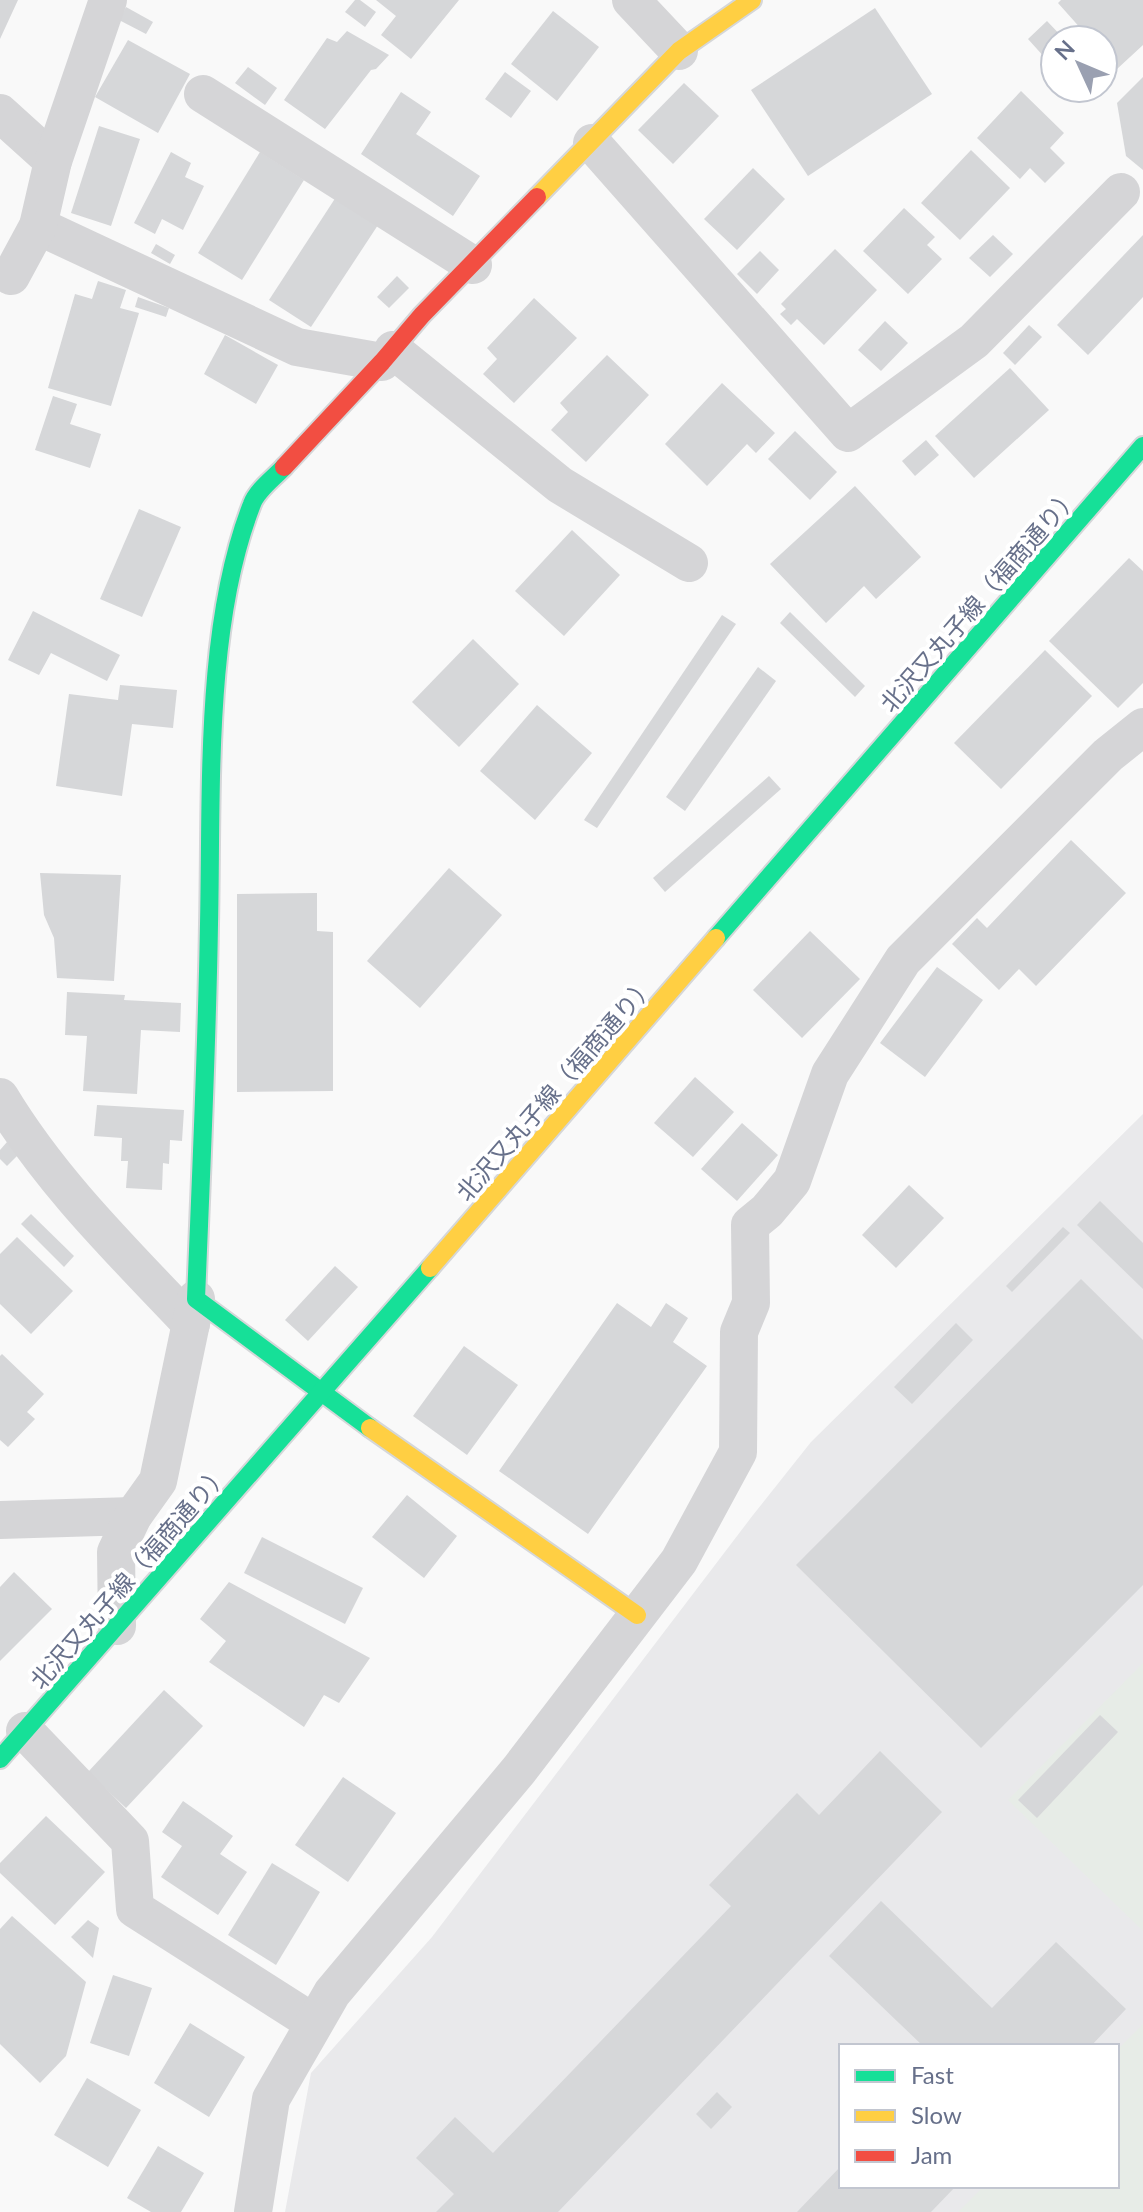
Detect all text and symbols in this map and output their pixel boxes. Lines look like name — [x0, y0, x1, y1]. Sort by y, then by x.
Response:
north arrow — [1039, 24, 1119, 104]
text: N — [1049, 34, 1080, 65]
street label: 北沢又丸子線（福商通り） — [874, 481, 1084, 717]
street label: 北沢又丸子線（福商通り） — [450, 970, 660, 1206]
street label: 北沢又丸子線（福商通り） — [24, 1458, 234, 1694]
legend — [839, 2044, 1119, 2188]
text: Fast — [911, 2060, 954, 2089]
text: Slow — [911, 2100, 962, 2129]
text: Jam — [911, 2140, 952, 2169]

